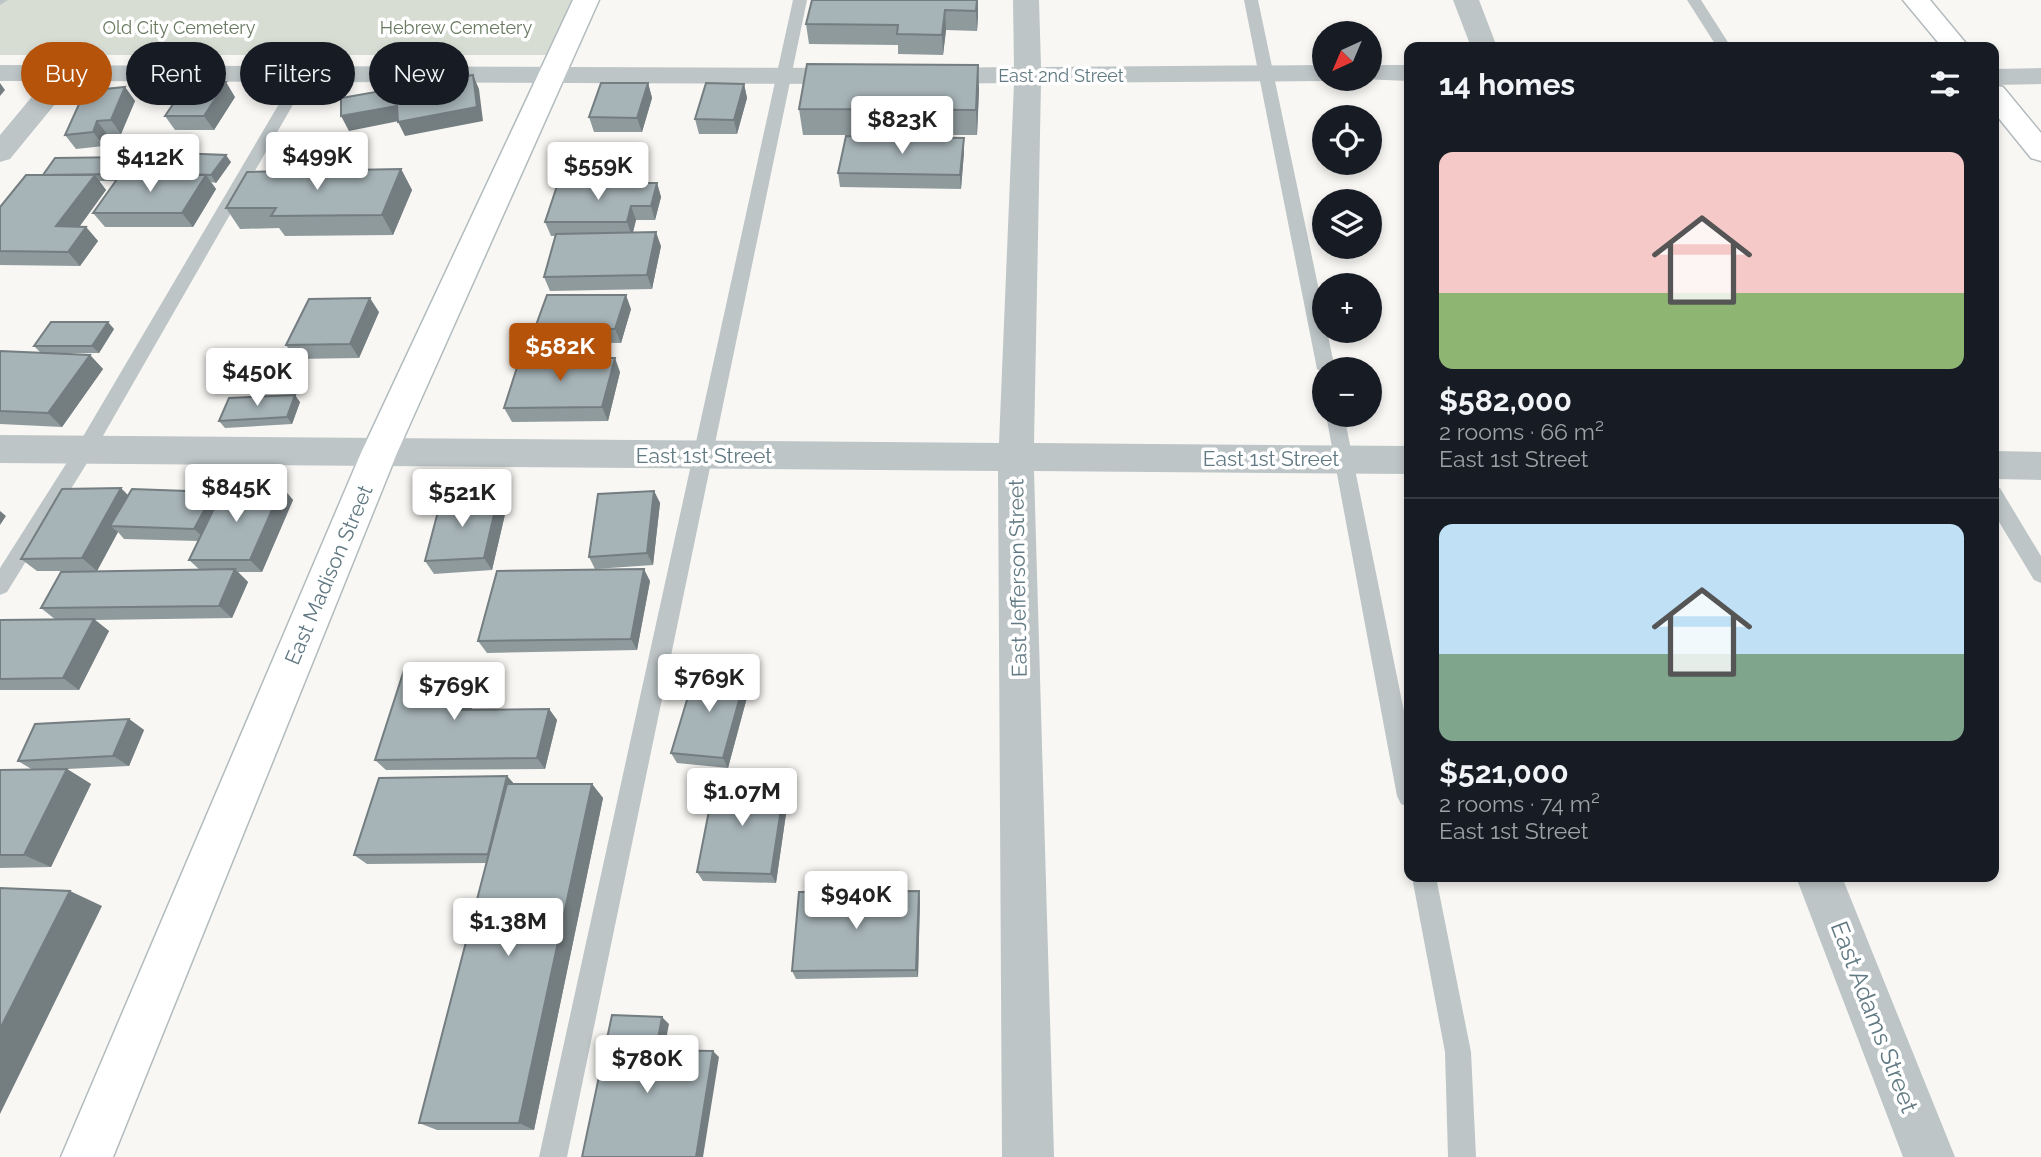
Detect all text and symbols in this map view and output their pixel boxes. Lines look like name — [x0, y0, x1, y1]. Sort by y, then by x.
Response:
park label: Old City Cemetery — [103, 17, 256, 38]
park label: Hebrew Cemetery — [380, 17, 532, 38]
north arrow — [1312, 21, 1382, 91]
map controls — [1312, 21, 1382, 427]
chip: Buy — [21, 42, 112, 105]
chip: Rent — [126, 42, 226, 105]
chip: Filters — [240, 42, 355, 105]
chip: New — [369, 42, 469, 105]
street label: East 2nd Street — [998, 65, 1124, 86]
icon: filters — [1926, 65, 1964, 103]
text: 14 homes — [1439, 67, 1575, 102]
pin: $823K — [853, 96, 951, 156]
text: $823K — [867, 105, 937, 132]
button: locate — [1312, 105, 1382, 175]
pin: $499K — [268, 132, 366, 192]
pin: $412K — [101, 134, 199, 194]
text: $499K — [282, 141, 352, 168]
pin: $559K — [549, 142, 647, 202]
text: $412K — [116, 143, 184, 170]
text: $559K — [563, 151, 633, 178]
button: layers — [1312, 189, 1382, 259]
icon: home — [1639, 197, 1765, 323]
button: + — [1312, 273, 1382, 343]
pin: $582K — [511, 324, 609, 383]
text: $582K — [525, 332, 595, 359]
pin: $450K — [208, 348, 306, 408]
text: $450K — [222, 357, 292, 384]
button: − — [1312, 357, 1382, 427]
text: $582,000 — [1439, 383, 1572, 418]
text: 2 rooms · 66 m² — [1439, 418, 1604, 445]
street label: East 1st Street — [636, 443, 772, 468]
text: East 1st Street — [1439, 445, 1588, 472]
street label: East 1st Street — [1203, 446, 1339, 471]
pin: $845K — [187, 464, 285, 524]
pin: $521K — [413, 470, 511, 529]
text: $845K — [201, 473, 271, 500]
text: $521K — [428, 478, 496, 505]
street label: East Jefferson Street — [1003, 479, 1032, 677]
street label: East Madison Street — [279, 481, 378, 668]
icon: home — [1639, 569, 1765, 695]
pin: $769K — [660, 654, 758, 714]
pin: $769K — [405, 662, 503, 722]
text: $769K — [674, 663, 744, 690]
text: $769K — [419, 671, 489, 698]
text: $521,000 — [1439, 755, 1569, 790]
pin: $1.07M — [685, 768, 799, 828]
text: $1.07M — [703, 777, 781, 804]
text: 2 rooms · 74 m² — [1439, 790, 1600, 817]
text: East 1st Street — [1439, 817, 1588, 844]
pin: $940K — [807, 872, 905, 931]
text: $940K — [821, 880, 891, 907]
pin: $1.38M — [451, 898, 565, 958]
text: $1.38M — [469, 907, 547, 934]
street label: East Adams Street — [1825, 917, 1924, 1117]
pin: $780K — [598, 1036, 696, 1095]
text: $780K — [612, 1044, 682, 1071]

